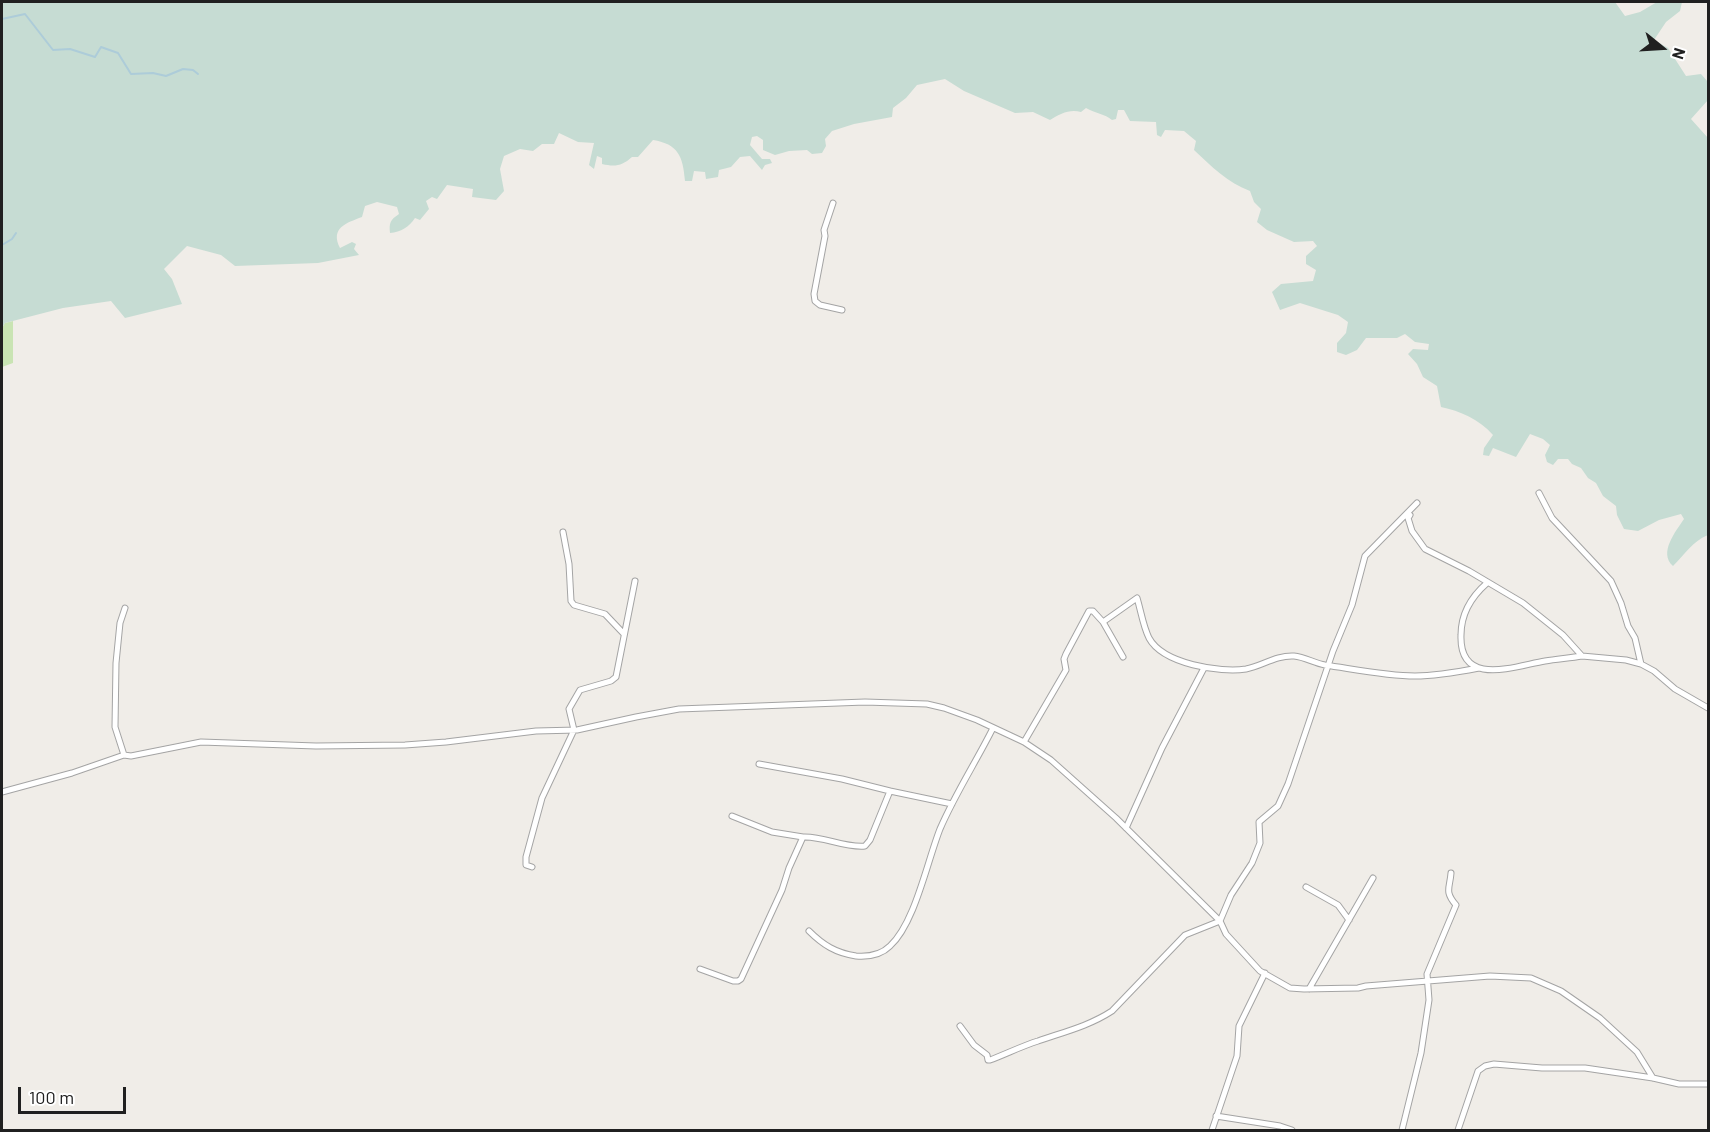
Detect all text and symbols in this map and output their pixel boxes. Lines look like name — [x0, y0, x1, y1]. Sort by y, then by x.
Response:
north arrow — [1632, 18, 1692, 78]
text: N — [1669, 46, 1690, 62]
scale bar — [21, 1075, 129, 1113]
text: 100 m — [29, 1086, 74, 1108]

